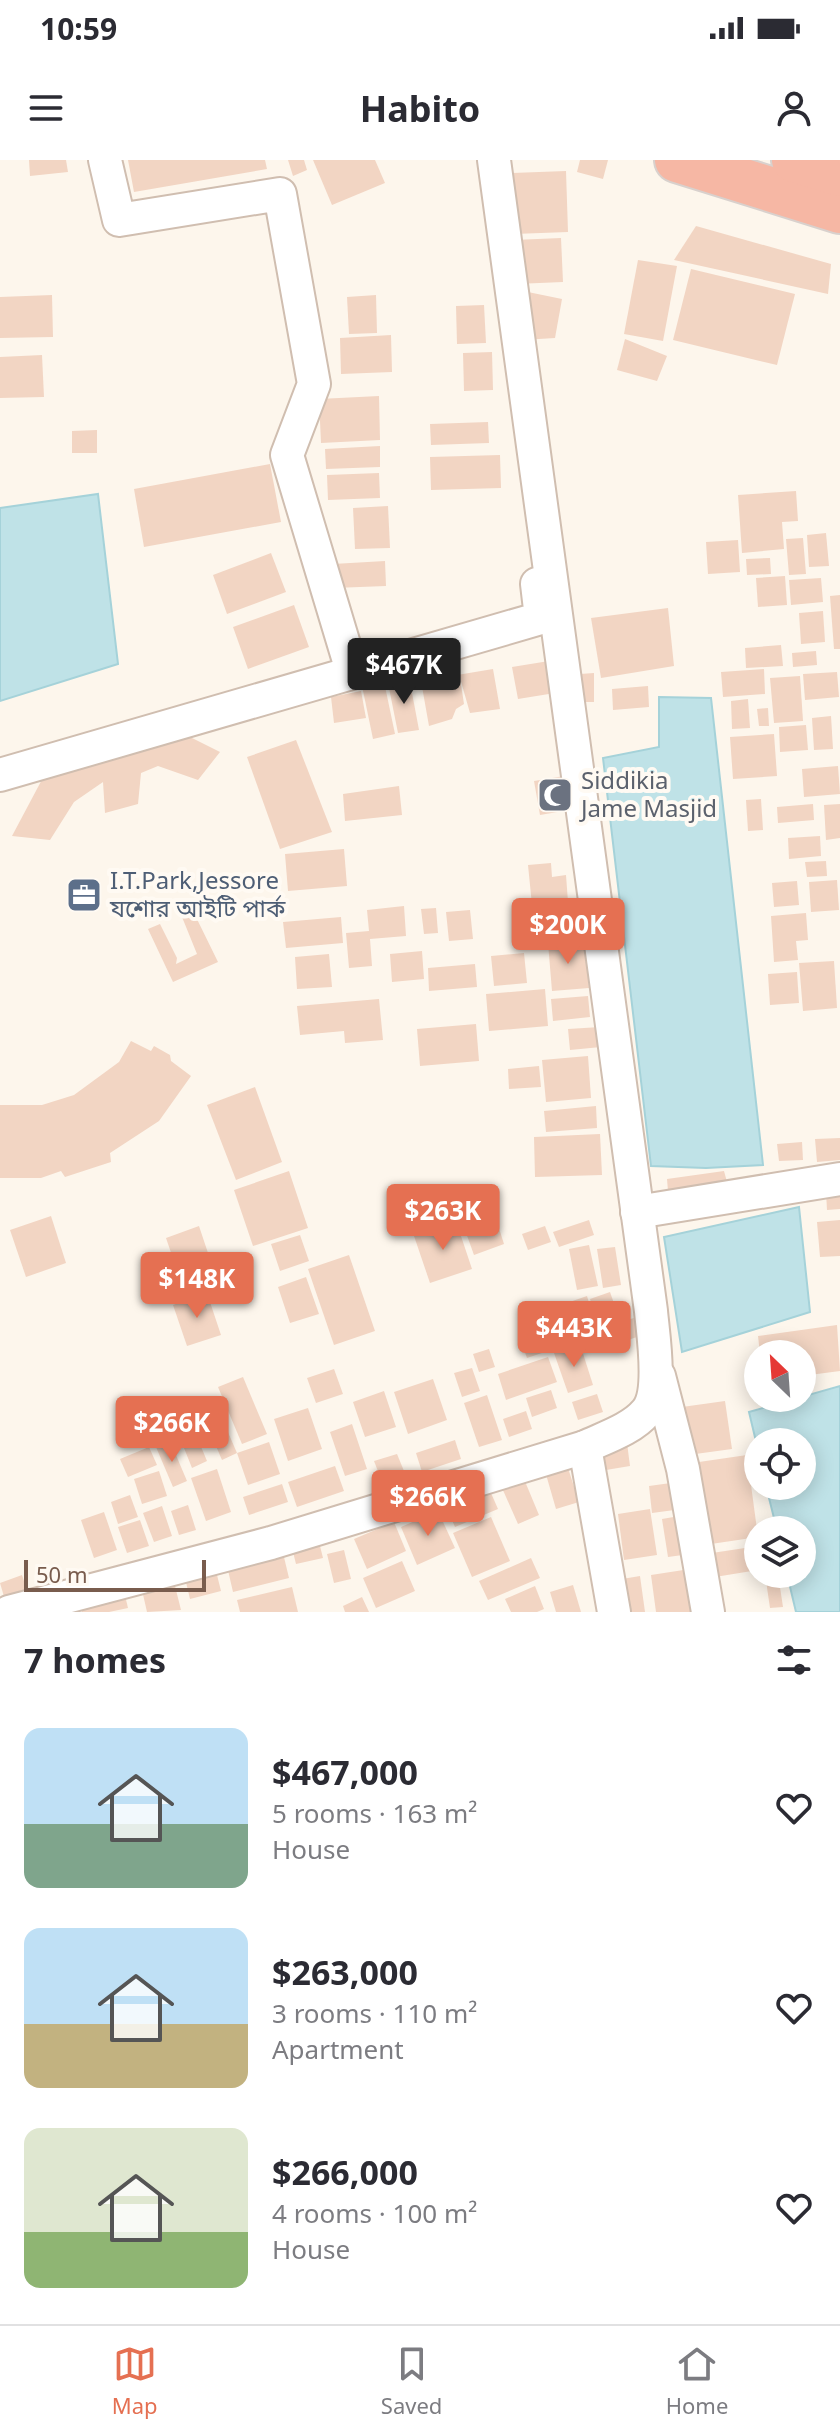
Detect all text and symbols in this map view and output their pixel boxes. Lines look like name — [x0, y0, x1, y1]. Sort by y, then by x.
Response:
text: 10:59 — [40, 8, 117, 49]
text: Habito — [360, 84, 480, 133]
icon: menu — [24, 86, 68, 130]
icon: person — [772, 86, 816, 130]
pin: $467K — [348, 638, 460, 706]
text: $467K — [366, 646, 442, 682]
place label: Siddikia Jame Masjid — [579, 763, 717, 824]
mosque icon: Siddikia Jame Masjid — [536, 776, 574, 814]
place label: I.T.Park,Jessore যশোর আইটি পার্ক — [109, 863, 286, 924]
office icon: I.T.Park,Jessore যশোর আইটি পার্ক — [65, 876, 103, 914]
pin: $200K — [512, 898, 624, 966]
text: $200K — [530, 906, 606, 942]
pin: $263K — [387, 1184, 499, 1252]
text: $263K — [405, 1192, 481, 1228]
pin: $148K — [141, 1252, 253, 1320]
text: $148K — [159, 1260, 235, 1296]
pin: $443K — [518, 1301, 630, 1369]
text: $443K — [536, 1309, 612, 1345]
north arrow — [744, 1340, 816, 1412]
map controls — [744, 1340, 816, 1588]
pin: $266K — [116, 1396, 228, 1464]
text: $266K — [134, 1404, 210, 1440]
button: locate — [744, 1428, 816, 1500]
pin: $266K — [372, 1470, 484, 1538]
text: $266K — [390, 1478, 466, 1514]
button: layers — [744, 1516, 816, 1588]
scale bar — [24, 1556, 206, 1592]
text: 50 m — [36, 1559, 87, 1589]
text: 7 homes — [24, 1637, 166, 1683]
icon: filters — [772, 1638, 816, 1682]
text: $467,000 — [272, 1749, 418, 1795]
icon: home — [88, 1760, 184, 1856]
icon: heart — [772, 1786, 816, 1830]
text: 5 rooms · 163 m² — [272, 1795, 477, 1831]
text: House — [272, 1831, 350, 1867]
text: $263,000 — [272, 1949, 418, 1995]
icon: home — [88, 1960, 184, 2056]
icon: heart — [772, 1986, 816, 2030]
text: 3 rooms · 110 m² — [272, 1995, 477, 2031]
text: Apartment — [272, 2031, 404, 2067]
text: $266,000 — [272, 2149, 418, 2195]
icon: home — [88, 2160, 184, 2256]
icon: heart — [772, 2186, 816, 2230]
text: 4 rooms · 100 m² — [272, 2195, 477, 2231]
text: House — [272, 2231, 350, 2267]
tab: Map — [112, 2342, 158, 2420]
tab: Saved — [381, 2342, 442, 2420]
tab: Home — [666, 2342, 728, 2420]

